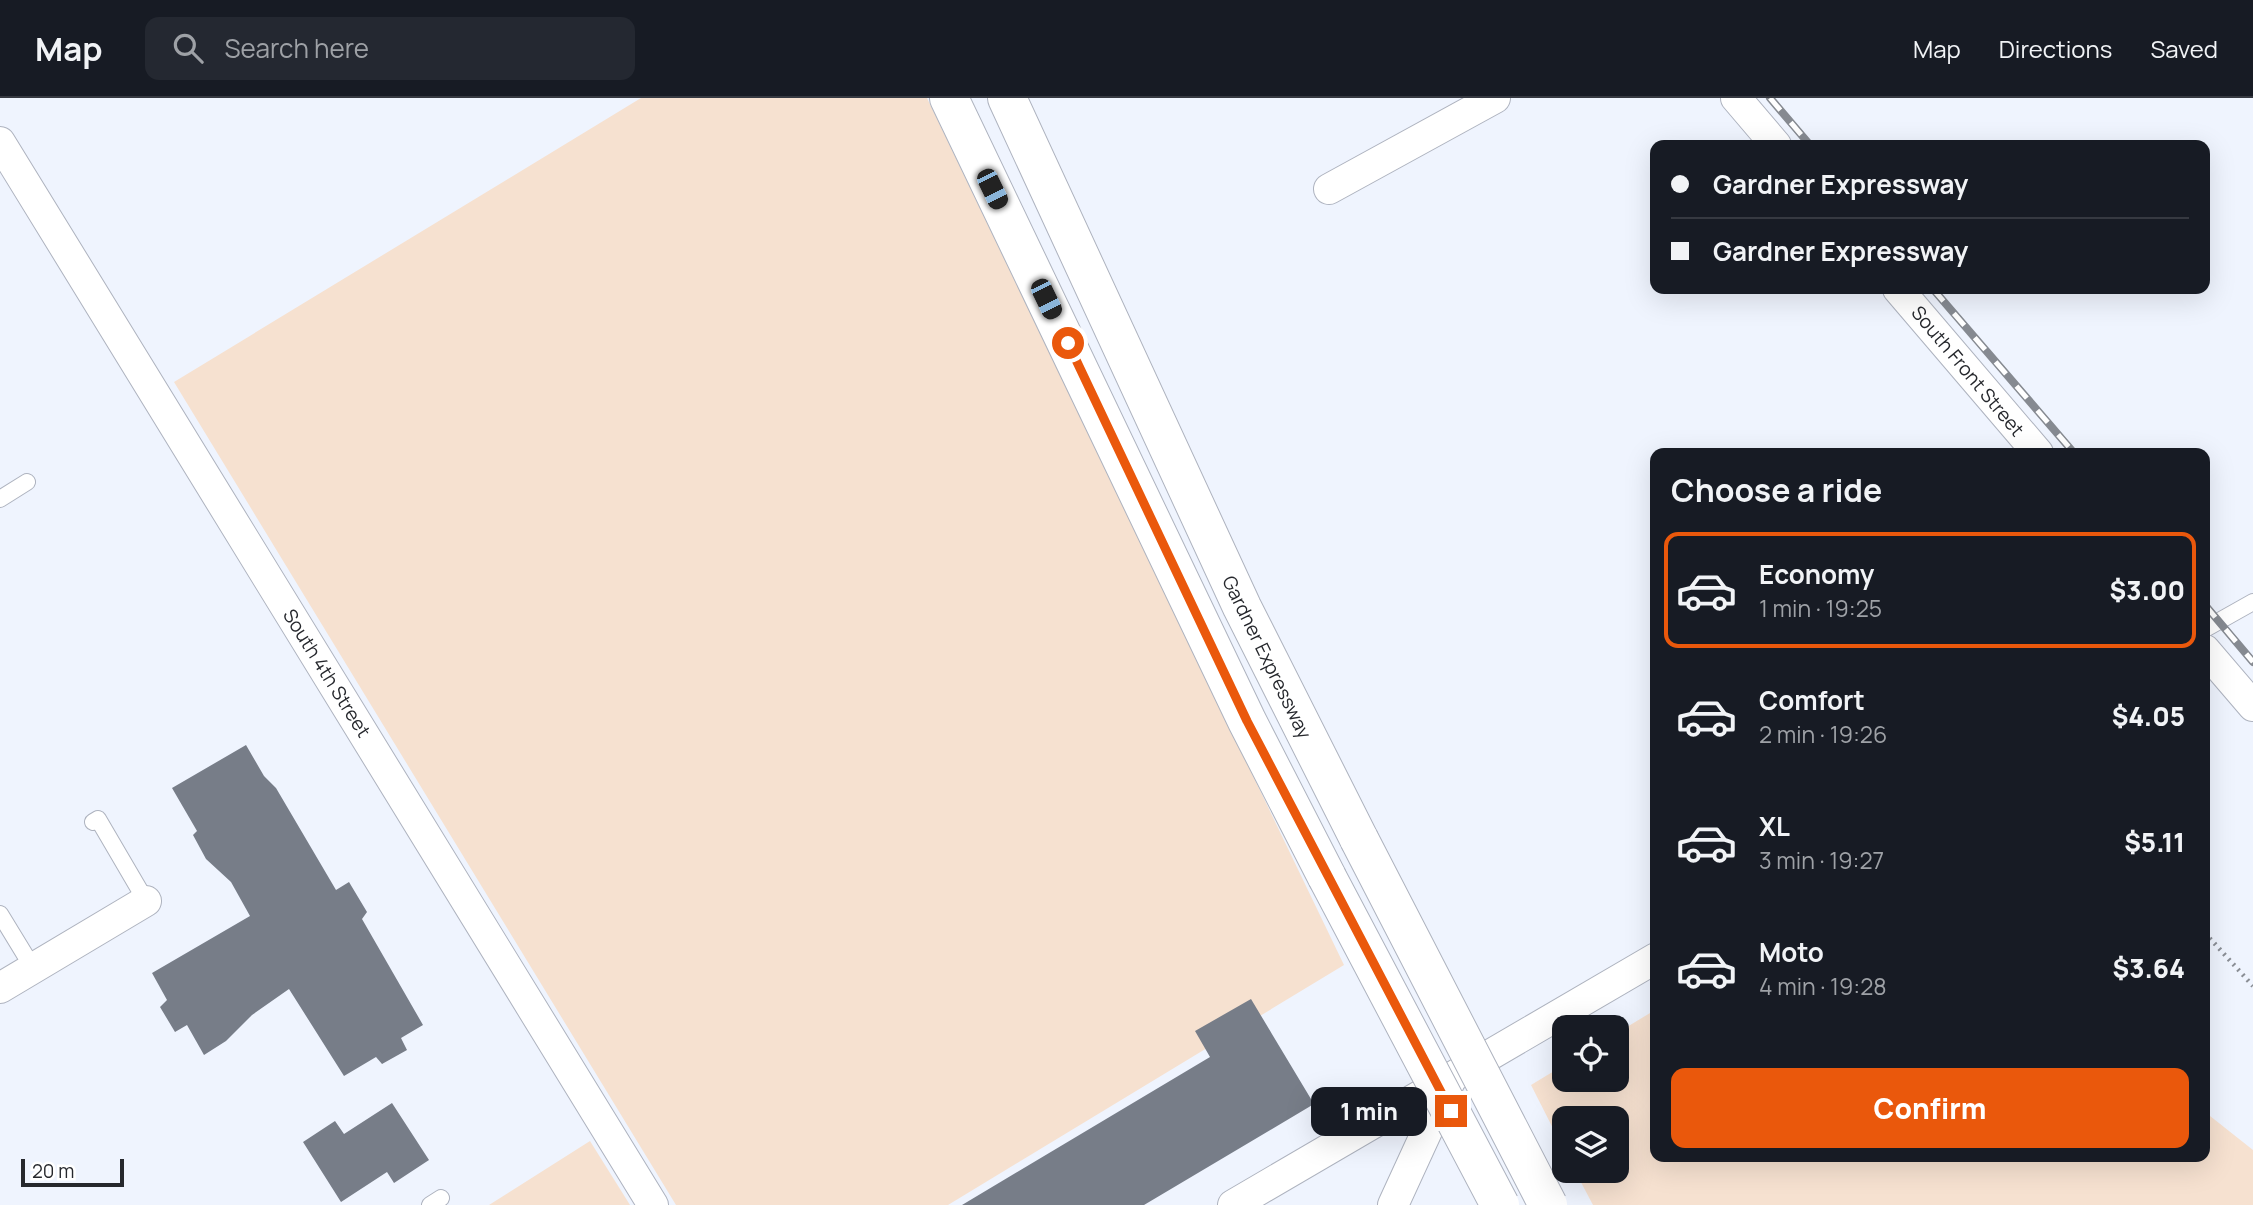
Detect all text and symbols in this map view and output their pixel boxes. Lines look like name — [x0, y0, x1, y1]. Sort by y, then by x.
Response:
search box — [145, 17, 635, 80]
text: Map — [35, 26, 103, 71]
icon: search — [169, 29, 207, 67]
text: Search here — [225, 30, 369, 66]
text: Map — [1913, 32, 1961, 65]
text: Directions — [1999, 32, 2112, 65]
text: Saved — [2150, 32, 2218, 65]
car — [974, 166, 1011, 212]
text: Gardner Expressway — [1713, 166, 1968, 202]
text: Gardner Expressway — [1713, 233, 1968, 269]
car — [1028, 276, 1065, 322]
street label: South Front Street — [1906, 300, 2030, 442]
route start — [1052, 327, 1084, 359]
text: Choose a ride — [1671, 468, 1882, 512]
text: Economy — [1759, 556, 1874, 592]
icon: car — [1675, 559, 1738, 622]
street label: Gardner Expressway — [1216, 571, 1318, 743]
text: $3.00 — [2110, 572, 2185, 608]
text: 1 min · 19:25 — [1759, 592, 1882, 624]
street label: South 4th Street — [277, 604, 377, 742]
text: Comfort — [1759, 682, 1865, 718]
icon: car — [1675, 685, 1738, 748]
text: $4.05 — [2112, 698, 2185, 734]
text: 2 min · 19:26 — [1759, 718, 1887, 750]
text: XL — [1759, 808, 1790, 844]
icon: car — [1675, 811, 1738, 874]
text: $5.11 — [2124, 824, 2185, 860]
text: 3 min · 19:27 — [1759, 844, 1884, 876]
text: Moto — [1759, 934, 1824, 970]
icon: car — [1675, 937, 1738, 1000]
text: $3.64 — [2112, 950, 2185, 986]
text: 4 min · 19:28 — [1759, 970, 1887, 1002]
map controls — [1552, 1015, 1629, 1183]
button: locate — [1552, 1015, 1629, 1092]
button: Confirm — [1671, 1068, 2189, 1148]
callout: 1 min — [1311, 1086, 1426, 1136]
text: 1 min — [1340, 1095, 1398, 1127]
route end — [1435, 1095, 1467, 1127]
button: layers — [1552, 1106, 1629, 1183]
scale bar — [21, 1156, 124, 1188]
text: 20 m — [32, 1158, 74, 1184]

